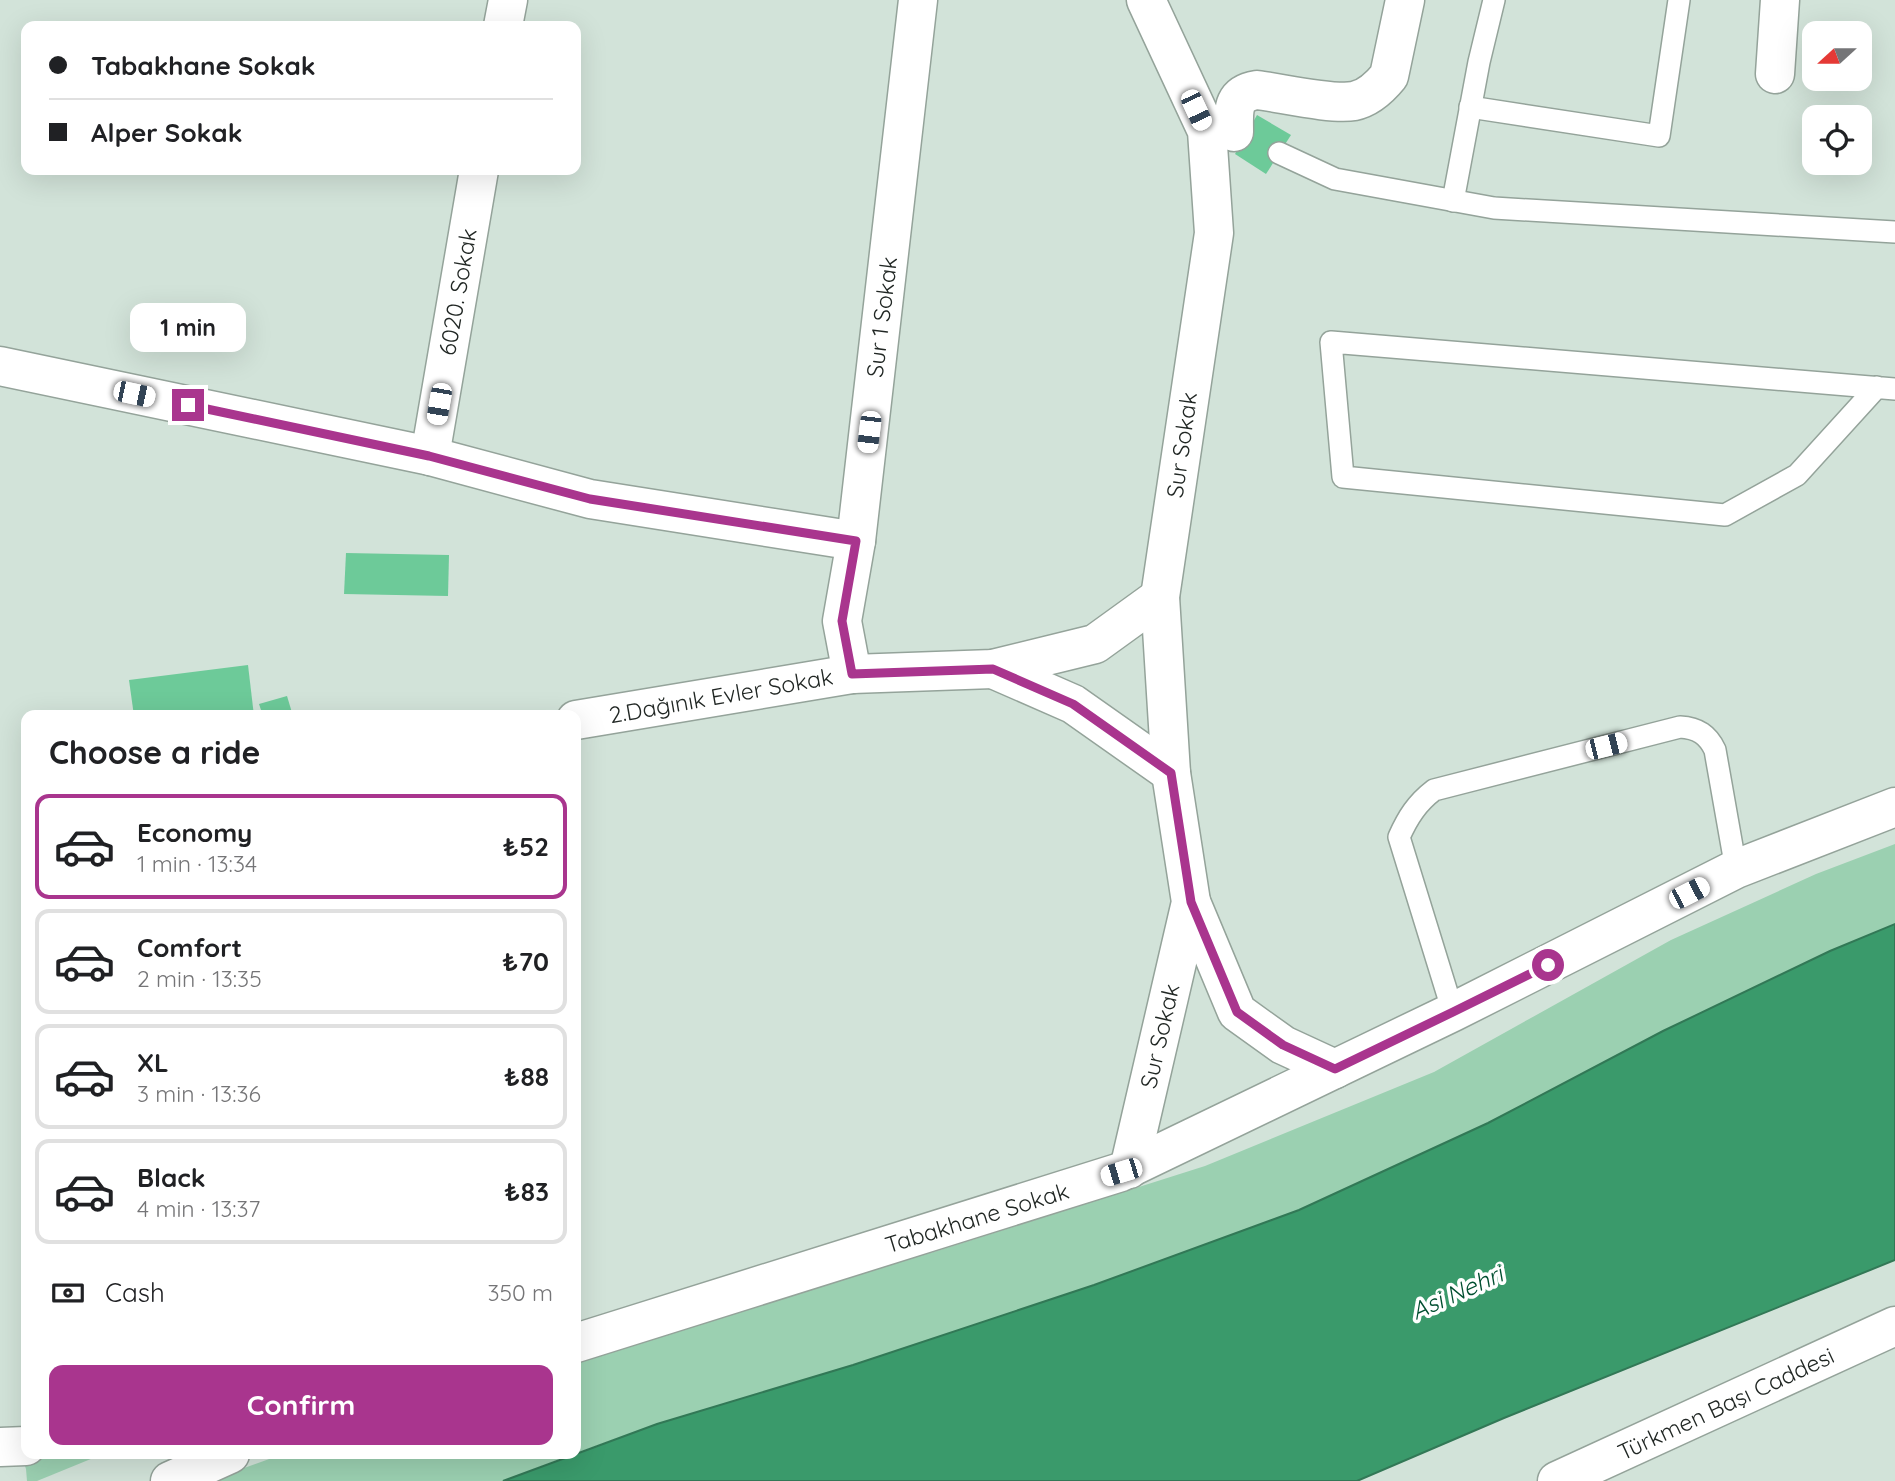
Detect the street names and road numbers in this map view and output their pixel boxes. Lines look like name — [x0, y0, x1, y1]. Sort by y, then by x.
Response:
street label: 6020. Sokak — [432, 226, 483, 358]
street label: Sur 1 Sokak — [860, 255, 903, 379]
street label: Sur Sokak — [1160, 390, 1203, 500]
street label: 2.Dağınık Evler Sokak — [607, 662, 835, 729]
street label: Sur Sokak — [1133, 981, 1186, 1091]
street label: Tabakhane Sokak — [882, 1176, 1072, 1259]
street label: Türkmen Başı Caddesi — [1613, 1341, 1839, 1466]

